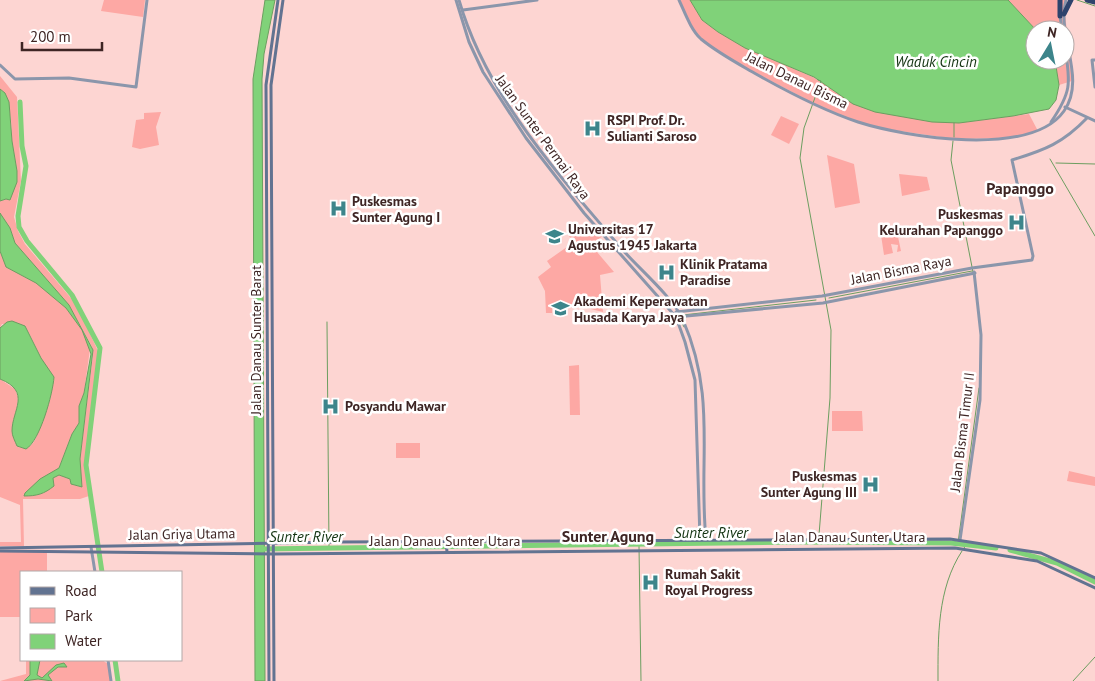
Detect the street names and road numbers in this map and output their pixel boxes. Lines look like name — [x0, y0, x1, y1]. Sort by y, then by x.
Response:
street label: Jalan Danau Bisma — [742, 47, 851, 113]
street label: Jalan Sunter Permai Raya — [491, 70, 594, 203]
street label: Jalan Bisma Raya — [848, 251, 953, 289]
street label: Jalan Danau Sunter Barat — [247, 265, 265, 416]
street label: Jalan Bisma Timur II — [946, 371, 978, 494]
street label: Jalan Griya Utama — [127, 524, 236, 544]
street label: Jalan Danau Sunter Utara — [774, 528, 925, 546]
street label: Jalan Danau Sunter Utara — [369, 532, 520, 550]

